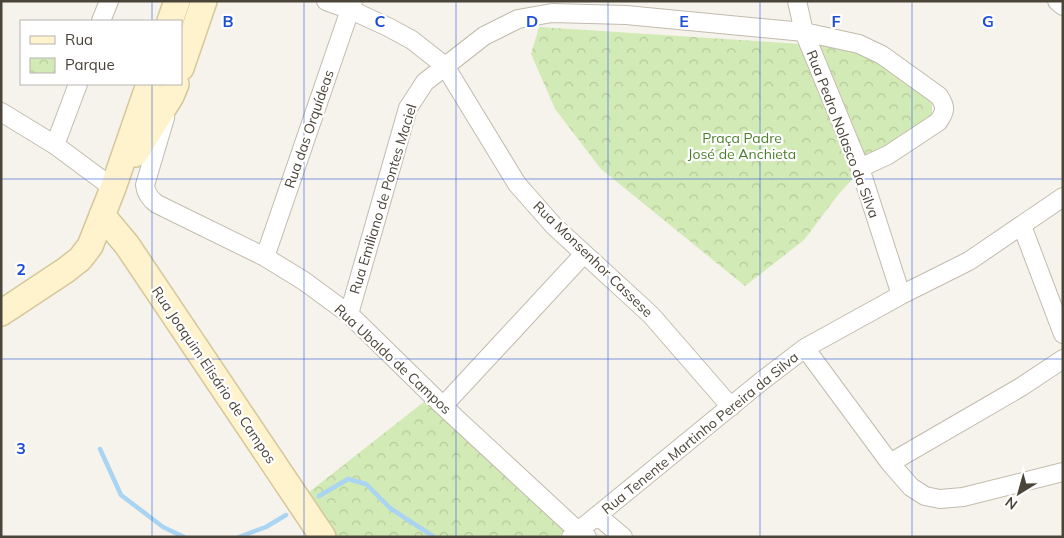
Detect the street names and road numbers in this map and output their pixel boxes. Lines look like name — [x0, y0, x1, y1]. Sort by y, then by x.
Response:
street label: Rua Pedro Nolasco da Silva — [803, 48, 883, 220]
street label: Rua das Orquídeas — [280, 67, 338, 191]
street label: Rua Emiliano de Pontes Maciel — [345, 102, 421, 296]
street label: Rua Monsenhor Cassese — [529, 197, 657, 321]
street label: Rua Joaquim Elisário de Campos — [148, 283, 280, 467]
street label: Rua Ubaldo de Campos — [331, 300, 455, 418]
street label: Rua Tenente Martinho Pereira da Silva — [598, 348, 802, 518]

